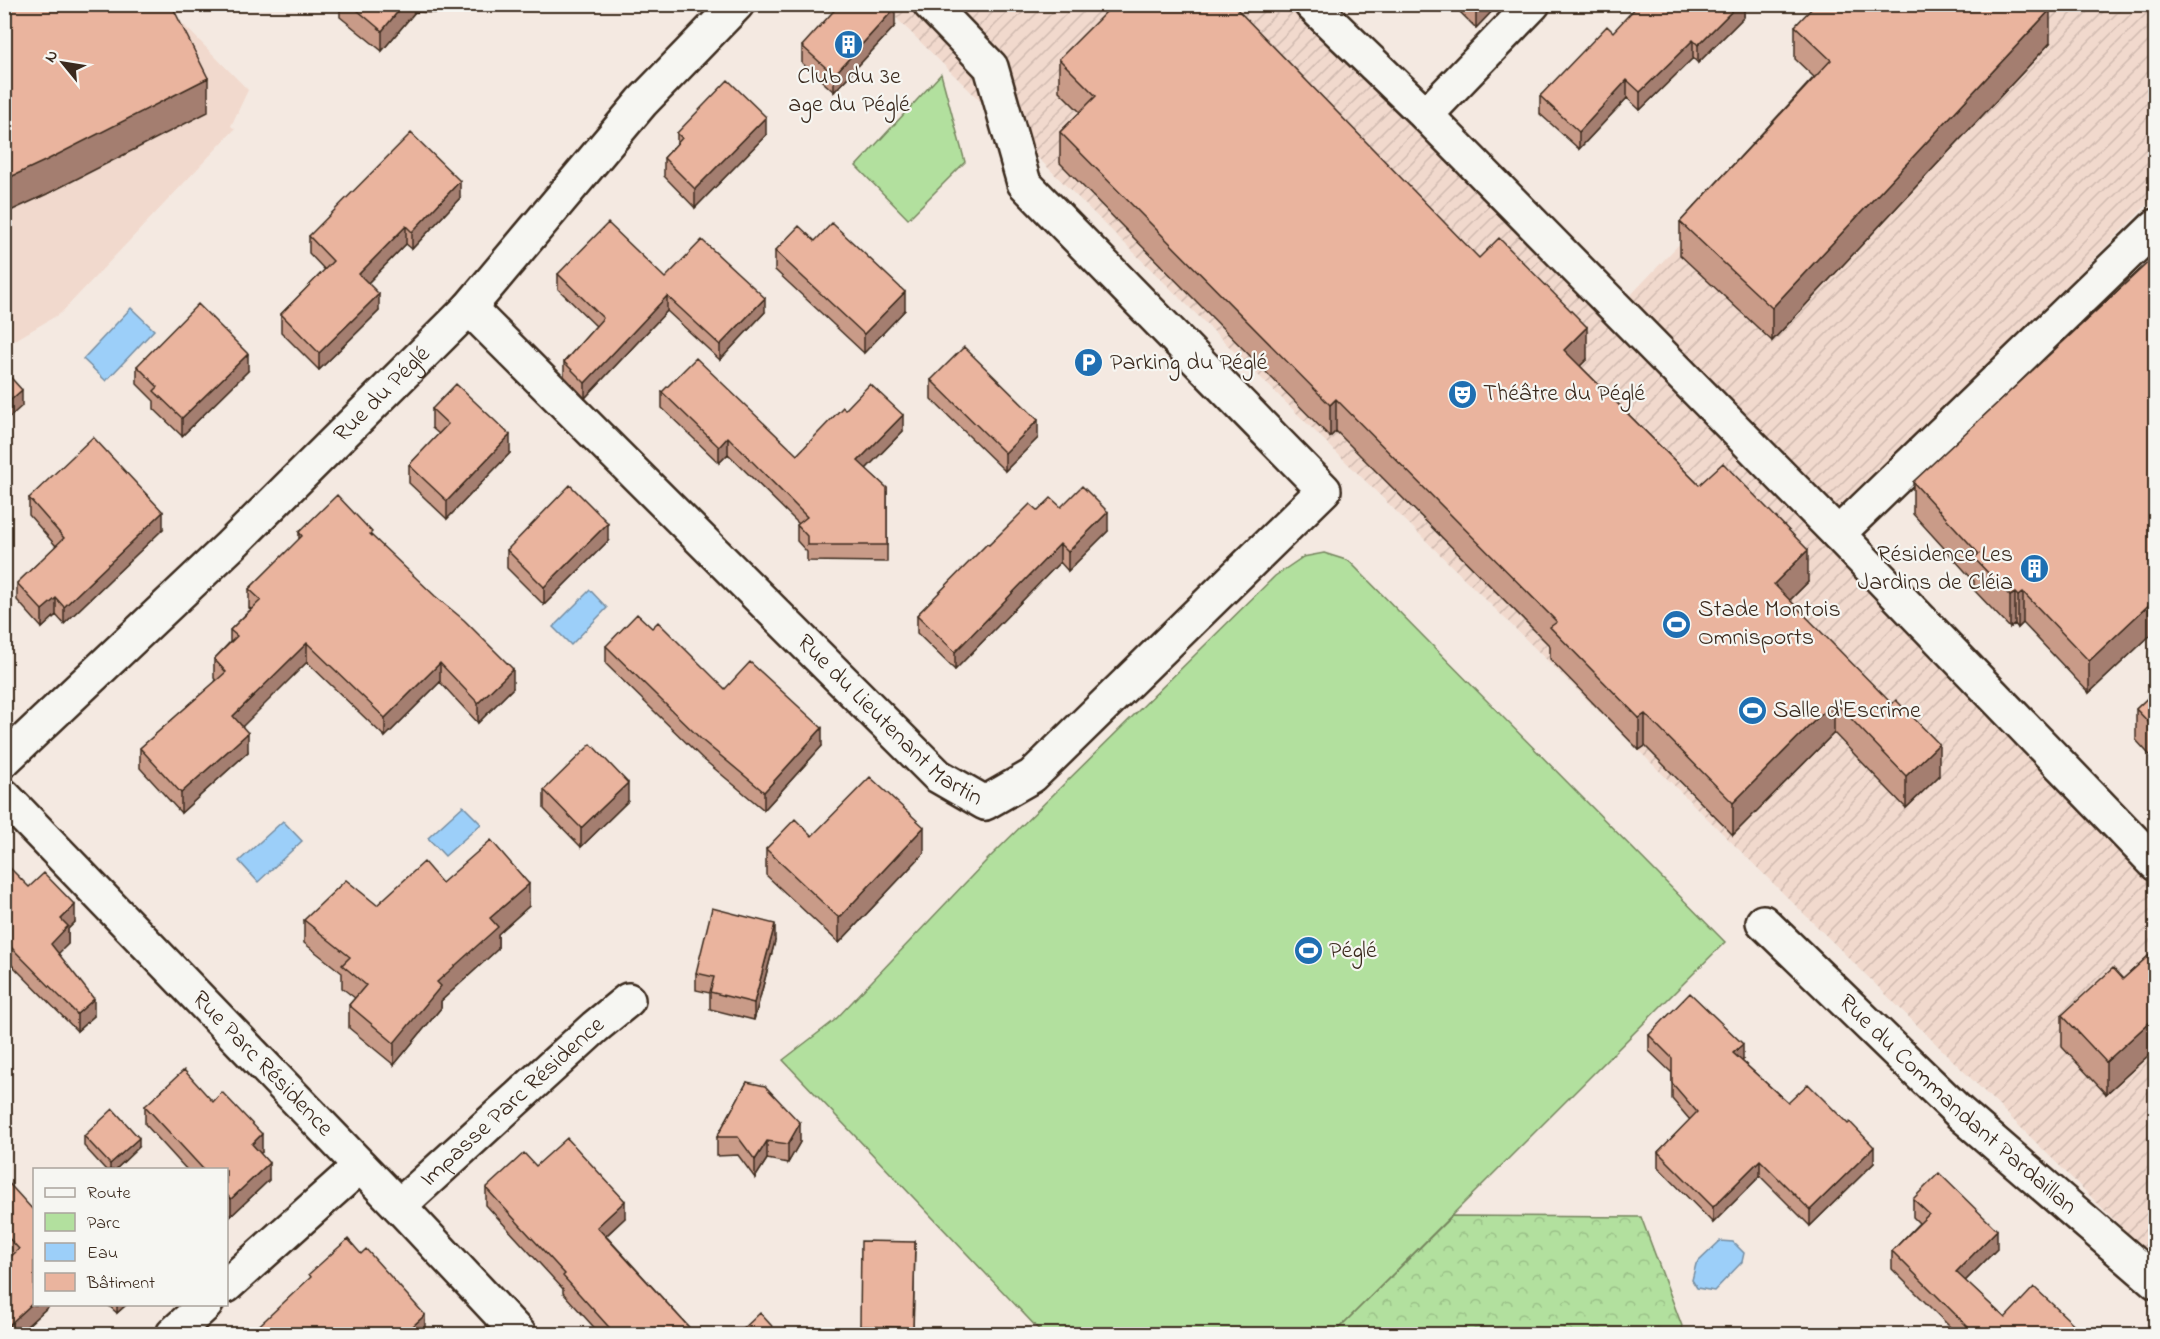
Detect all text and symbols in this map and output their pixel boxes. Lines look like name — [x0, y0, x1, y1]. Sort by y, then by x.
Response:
building icon: Club du 3e age du Péglé — [833, 28, 865, 60]
north arrow — [33, 33, 93, 93]
text: N — [39, 46, 65, 67]
place label: Club du 3e age du Péglé — [788, 60, 910, 123]
street label: Rue du Péglé — [326, 338, 439, 451]
place label: Parking du Péglé — [1110, 346, 1268, 381]
parking icon: Parking du Péglé — [1073, 347, 1105, 379]
place label: Théâtre du Péglé — [1483, 377, 1645, 412]
theatre icon: Théâtre du Péglé — [1446, 378, 1478, 410]
place label: Résidence Les Jardins de Cléia — [1858, 538, 2013, 601]
building icon: Résidence Les Jardins de Cléia — [2018, 553, 2050, 585]
place label: Stade Montois Omnisports — [1698, 593, 1841, 656]
sports icon: Stade Montois Omnisports — [1661, 608, 1693, 640]
street label: Rue du Lieutenant Martin — [788, 626, 989, 816]
place label: Salle d'Escrime — [1773, 694, 1921, 729]
sports icon: Salle d'Escrime — [1736, 695, 1768, 727]
place label: Péglé — [1329, 934, 1377, 969]
sports icon: Péglé — [1292, 935, 1324, 967]
street label: Rue Parc Résidence — [183, 983, 341, 1145]
street label: Rue du Commandant Pardaillan — [1830, 986, 2085, 1224]
street label: Impasse Parc Résidence — [413, 1008, 613, 1196]
legend — [33, 1168, 228, 1306]
text: Route — [87, 1181, 132, 1207]
text: Parc — [87, 1211, 120, 1237]
text: Eau — [87, 1241, 118, 1267]
text: Bâtiment — [86, 1271, 155, 1297]

